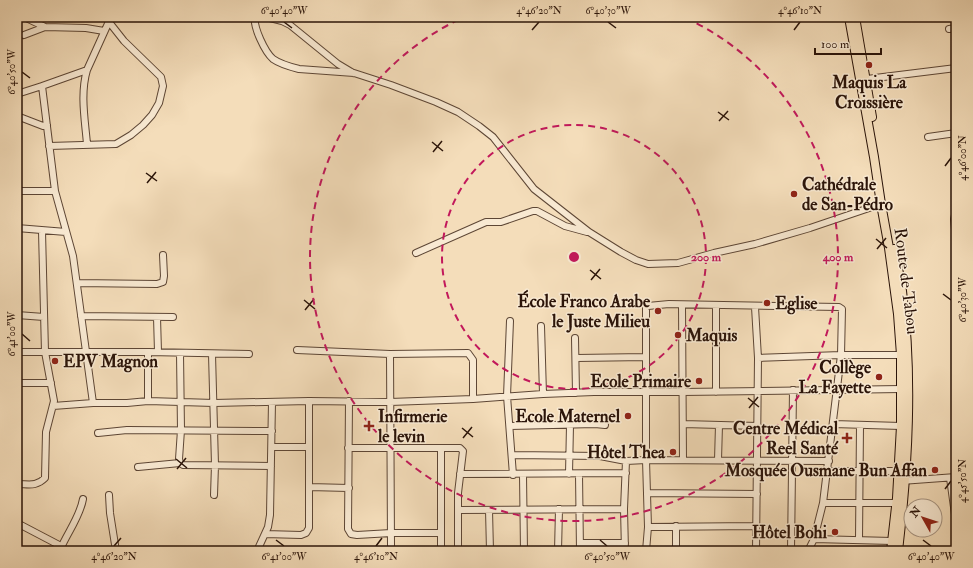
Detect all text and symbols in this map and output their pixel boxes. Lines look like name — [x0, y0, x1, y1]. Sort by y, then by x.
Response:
text: 6°40'40"W — [261, 5, 308, 17]
text: 4°46'20"N — [516, 5, 562, 17]
text: 6°40'30"W — [585, 5, 631, 17]
text: 4°46'10"N — [778, 5, 822, 17]
scale bar — [815, 30, 881, 56]
text: 100 m — [821, 37, 850, 52]
text: 6°40'50"W — [6, 48, 18, 95]
marker: Maquis La Croissière — [864, 60, 874, 70]
place label: Maquis La Croissière — [831, 72, 907, 113]
text: 4°46'00"N — [957, 135, 969, 181]
place label: Cathédrale de San-Pédro — [802, 174, 893, 215]
marker: Cathédrale de San-Pédro — [789, 189, 799, 199]
street label: Route de Tabou — [890, 227, 923, 336]
centre of rings — [567, 250, 581, 264]
text: 200 m — [691, 250, 722, 265]
text: 400 m — [822, 250, 854, 265]
text: 6°40'30"W — [957, 277, 969, 323]
place label: École Franco Arabe le Juste Milieu — [517, 289, 651, 333]
place label: Eglise — [775, 293, 818, 315]
marker: Eglise — [762, 298, 772, 308]
marker: École Franco Arabe le Juste Milieu — [653, 306, 663, 316]
text: 6°41'00"W — [6, 311, 18, 356]
place label: Maquis — [685, 325, 738, 347]
marker: Maquis — [673, 330, 683, 340]
place label: EPV Magnon — [63, 351, 158, 373]
marker: EPV Magnon — [50, 356, 60, 366]
place label: Collège La Fayette — [798, 357, 872, 399]
place label: Ecole Primaire — [590, 371, 692, 392]
marker: Collège La Fayette — [874, 372, 884, 382]
marker: Ecole Primaire — [694, 376, 704, 386]
place label: Infirmerie le levin — [377, 406, 448, 447]
place label: Ecole Maternel — [515, 406, 621, 427]
marker: Ecole Maternel — [623, 411, 633, 421]
place label: Centre Médical Reel Santé — [733, 418, 839, 459]
marker: Infirmerie le levin — [363, 420, 375, 432]
marker: Centre Médical Reel Santé — [841, 432, 853, 444]
place label: Hôtel Thea — [587, 442, 666, 463]
marker: Hôtel Thea — [668, 447, 678, 457]
text: 4°45'50"N — [957, 459, 969, 503]
place label: Mosquée Ousmane Bun Affan — [724, 460, 927, 482]
marker: Mosquée Ousmane Bun Affan — [930, 465, 940, 475]
north arrow — [903, 498, 943, 538]
text: N — [907, 503, 924, 521]
place label: Hôtel Bohi — [752, 522, 827, 543]
marker: Hôtel Bohi — [830, 527, 840, 537]
text: 4°46'20"N — [91, 551, 137, 563]
text: 6°41'00"W — [262, 551, 307, 563]
text: 4°46'10"N — [354, 551, 398, 563]
text: 6°40'50"W — [584, 551, 631, 563]
text: 6°40'40"W — [908, 551, 955, 563]

